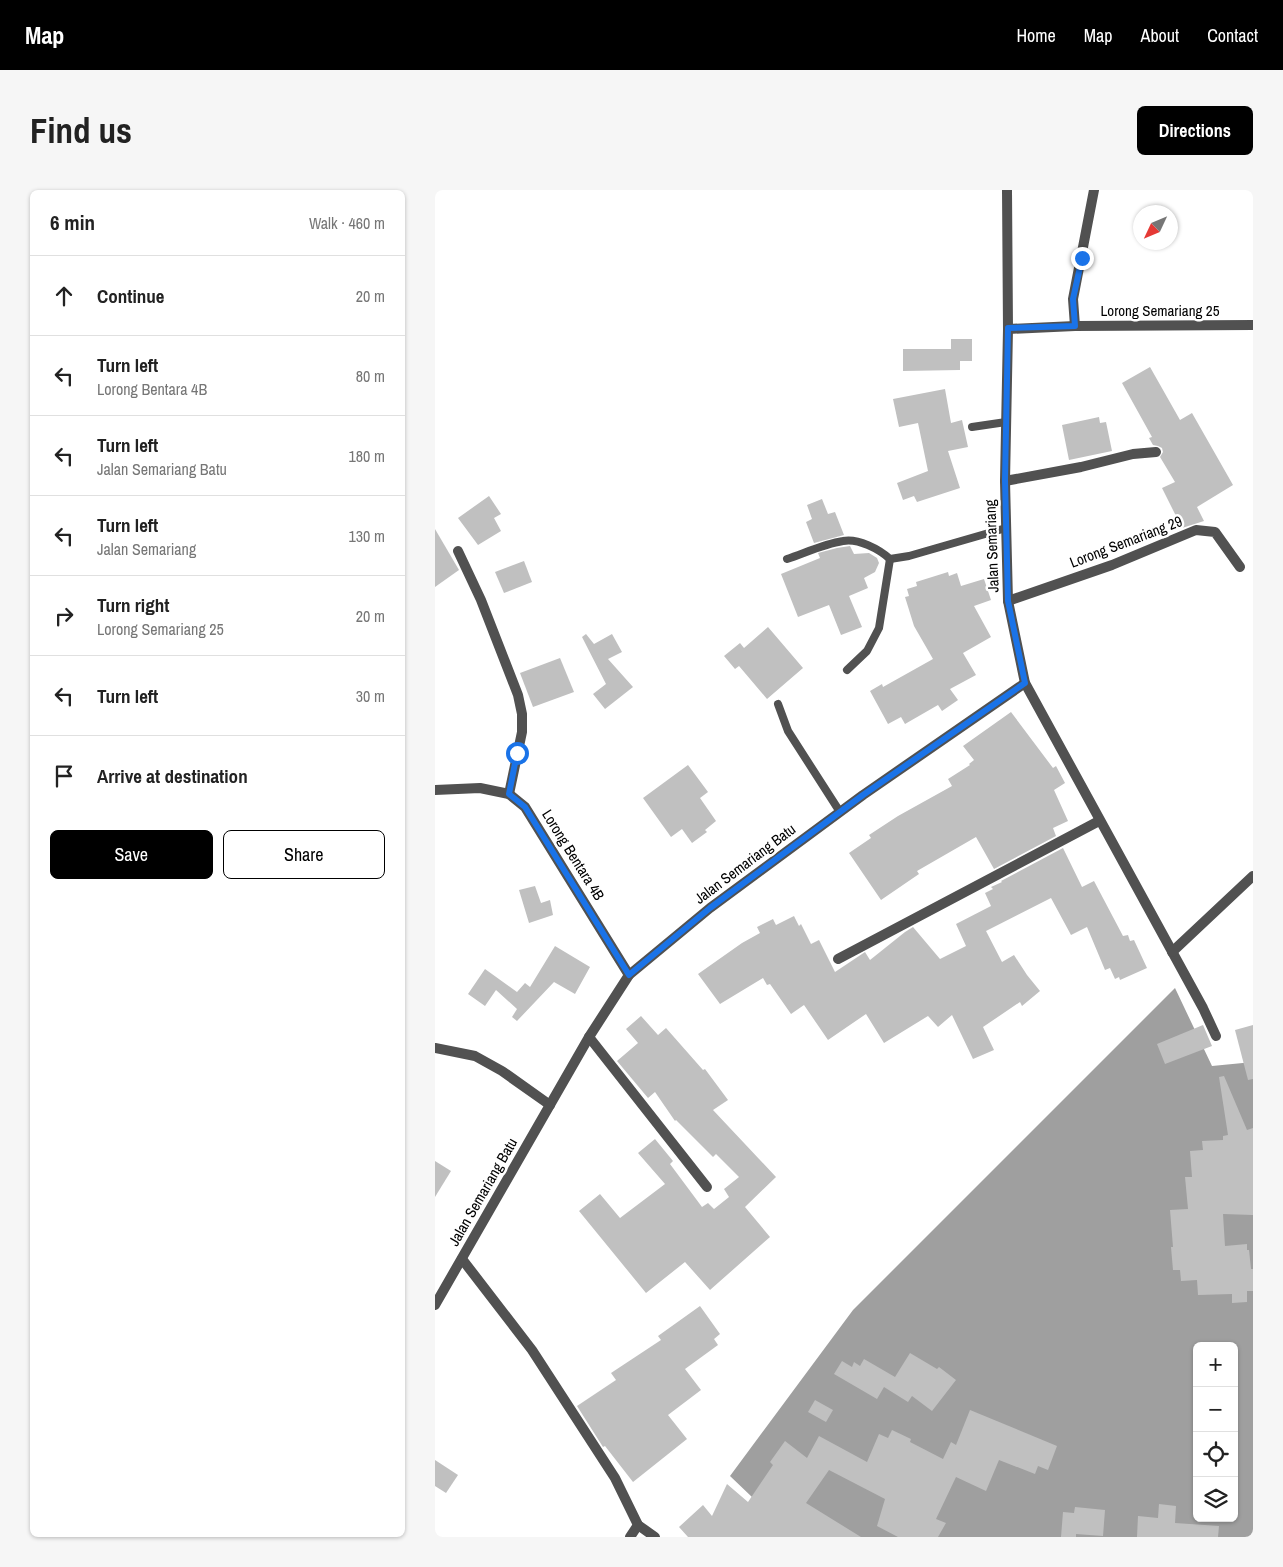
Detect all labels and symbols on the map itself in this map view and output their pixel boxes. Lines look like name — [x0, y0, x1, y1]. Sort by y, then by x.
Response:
north arrow — [1133, 205, 1178, 250]
route end — [1071, 247, 1094, 270]
street label: Lorong Semariang 25 — [1101, 300, 1220, 321]
street label: Jalan Semariang — [979, 499, 1004, 593]
street label: Lorong Semariang 29 — [1067, 510, 1185, 573]
route start — [506, 742, 529, 765]
street label: Lorong Bentara 4B — [537, 805, 610, 904]
street label: Jalan Semariang Batu — [690, 819, 800, 909]
street label: Jalan Semariang Batu — [443, 1134, 522, 1250]

